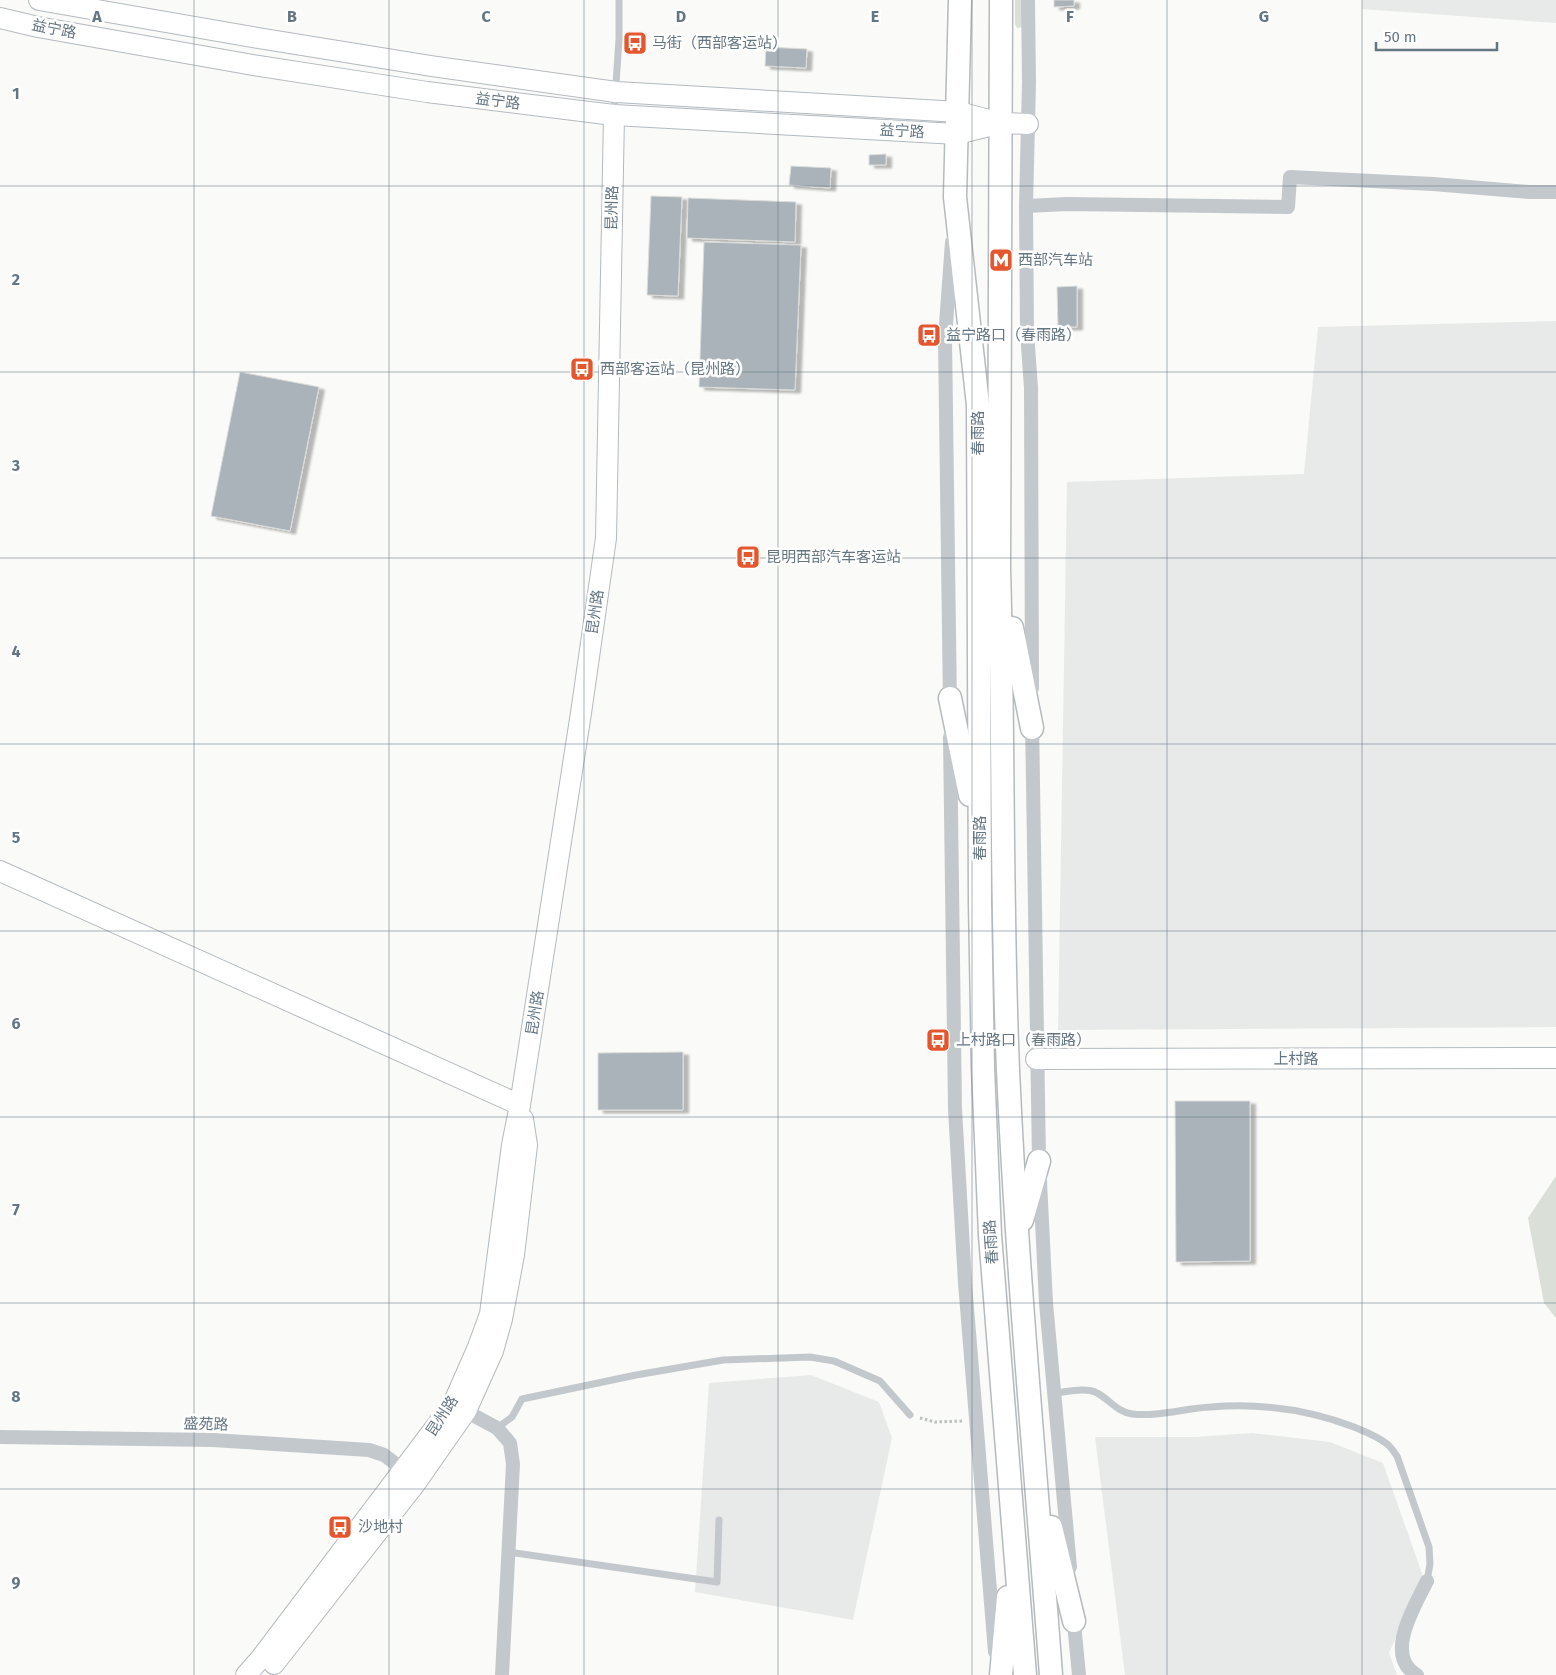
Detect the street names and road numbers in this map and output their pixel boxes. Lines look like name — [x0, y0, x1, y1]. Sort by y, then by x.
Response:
street label: 益宁路 — [30, 16, 78, 42]
street label: 益宁路 — [475, 89, 521, 113]
street label: 益宁路 — [879, 121, 925, 141]
street label: 昆州路 — [603, 185, 621, 231]
street label: 春雨路 — [969, 410, 987, 456]
street label: 昆州路 — [583, 588, 607, 636]
street label: 春雨路 — [971, 815, 989, 861]
street label: 昆州路 — [523, 989, 547, 1037]
street label: 上村路 — [1273, 1050, 1319, 1068]
street label: 春雨路 — [980, 1219, 1002, 1265]
street label: 昆州路 — [422, 1392, 462, 1440]
street label: 盛苑路 — [183, 1414, 229, 1434]

